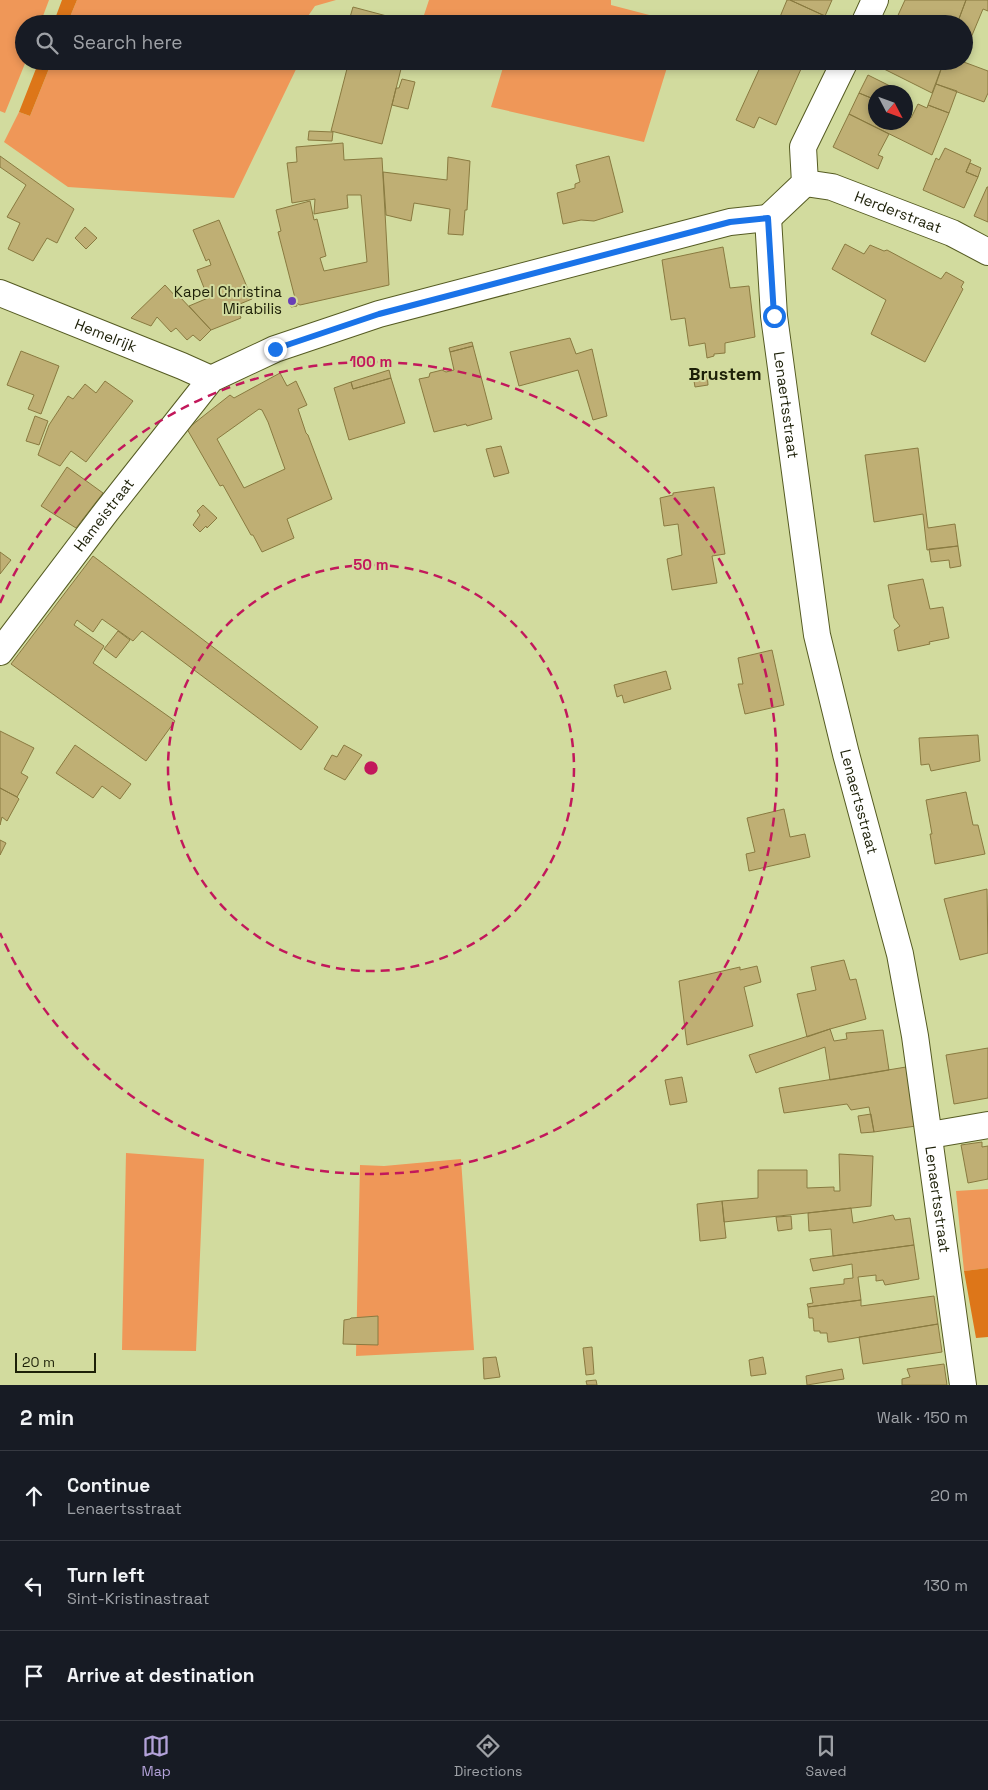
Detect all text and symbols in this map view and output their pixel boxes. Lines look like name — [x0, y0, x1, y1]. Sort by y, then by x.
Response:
search box — [15, 15, 973, 70]
icon: search — [33, 29, 61, 57]
text: Search here — [73, 30, 183, 55]
north arrow — [868, 85, 913, 130]
street label: Herderstraat — [852, 187, 945, 237]
place label: Kapel Christina Mirabilis — [174, 282, 282, 318]
marker: Kapel Christina Mirabilis — [286, 295, 298, 307]
route start — [763, 305, 786, 328]
street label: Hemelrijk — [72, 314, 140, 356]
route end — [264, 338, 287, 361]
street label: Lenaertsstraat — [770, 350, 803, 460]
text: 100 m — [350, 352, 392, 371]
district label: Brustem — [688, 362, 762, 385]
street label: Hameistraat — [69, 474, 138, 555]
text: 50 m — [353, 555, 389, 574]
street label: Lenaertsstraat — [836, 747, 883, 856]
centre of rings — [362, 759, 380, 777]
street label: Lenaertsstraat — [921, 1145, 955, 1254]
scale bar — [15, 1350, 96, 1373]
text: 20 m — [22, 1353, 55, 1371]
text: 2 min — [20, 1404, 74, 1431]
text: Walk · 150 m — [877, 1407, 968, 1428]
text: Continue — [67, 1473, 150, 1498]
icon: ahead — [20, 1482, 48, 1510]
text: 20 m — [930, 1485, 968, 1506]
text: Lenaertsstraat — [67, 1498, 182, 1519]
text: Turn left — [67, 1563, 145, 1588]
icon: left — [20, 1572, 48, 1600]
text: 130 m — [924, 1575, 968, 1596]
text: Sint-Kristinastraat — [67, 1588, 210, 1609]
icon: arrive — [20, 1662, 48, 1690]
text: Arrive at destination — [67, 1663, 255, 1688]
tab: Map — [142, 1732, 171, 1780]
tab: Directions — [454, 1732, 522, 1780]
tab: Saved — [806, 1732, 846, 1780]

